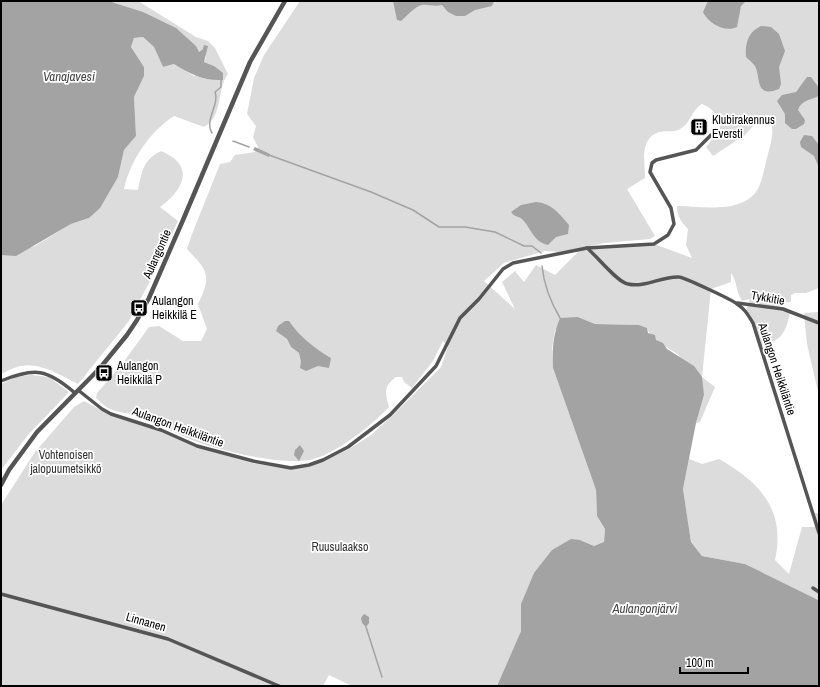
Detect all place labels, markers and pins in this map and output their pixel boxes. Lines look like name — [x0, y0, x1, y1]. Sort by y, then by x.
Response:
place label: Klubirakennus Eversti — [712, 112, 775, 142]
building icon: Klubirakennus Eversti — [689, 117, 709, 137]
place label: Aulangon Heikkilä E — [151, 293, 197, 323]
bus stop icon: Aulangon Heikkilä E — [129, 298, 149, 318]
place label: Aulangon Heikkilä P — [116, 358, 162, 388]
bus stop icon: Aulangon Heikkilä P — [94, 363, 114, 383]

